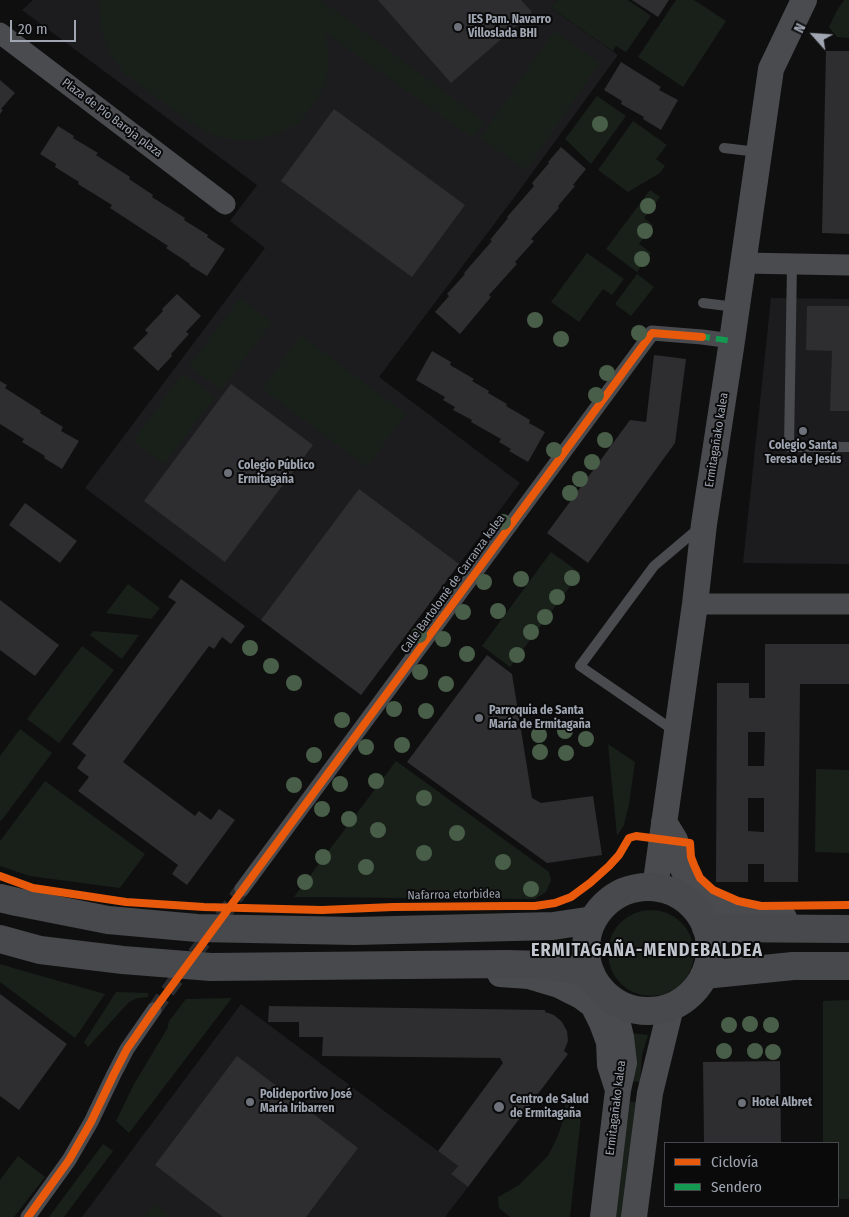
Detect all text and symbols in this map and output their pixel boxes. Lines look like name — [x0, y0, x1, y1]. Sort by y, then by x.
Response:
scale bar — [12, 10, 79, 42]
north arrow — [789, 10, 839, 60]
place label: IES Pam. Navarro Villoslada BHI — [468, 13, 551, 41]
text: 20 m — [18, 20, 48, 38]
marker: IES Pam. Navarro Villoslada BHI — [452, 21, 464, 33]
text: N — [791, 21, 810, 36]
street label: Plaza de Pío Baroja plaza — [59, 75, 165, 161]
street label: Ermitagañako kalea — [702, 392, 732, 488]
marker: Colegio Santa Teresa de Jesús — [797, 425, 809, 437]
place label: Colegio Santa Teresa de Jesús — [765, 439, 841, 467]
place label: Colegio Público Ermitagaña — [238, 459, 315, 487]
marker: Colegio Público Ermitagaña — [222, 467, 234, 479]
street label: Calle Bartolomé de Carranza kalea — [398, 512, 508, 656]
place label: Parroquia de Santa María de Ermitagaña — [489, 704, 591, 732]
marker: Parroquia de Santa María de Ermitagaña — [473, 712, 485, 724]
street label: Nafarroa etorbidea — [407, 887, 501, 903]
district label: ERMITAGAÑA-MENDEBALDEA — [528, 940, 766, 962]
street label: Ermitagañako kalea — [603, 1060, 629, 1156]
place label: Polideportivo José María Iribarren — [260, 1088, 352, 1116]
place label: Centro de Salud de Ermitagaña — [510, 1093, 589, 1121]
marker: Polideportivo José María Iribarren — [244, 1096, 256, 1108]
place label: Hotel Albret — [752, 1096, 812, 1110]
marker: Hotel Albret — [736, 1097, 748, 1109]
marker: Centro de Salud de Ermitagaña — [492, 1100, 506, 1114]
legend — [664, 1142, 839, 1207]
text: Ciclovía — [711, 1153, 758, 1171]
text: Sendero — [711, 1178, 762, 1196]

